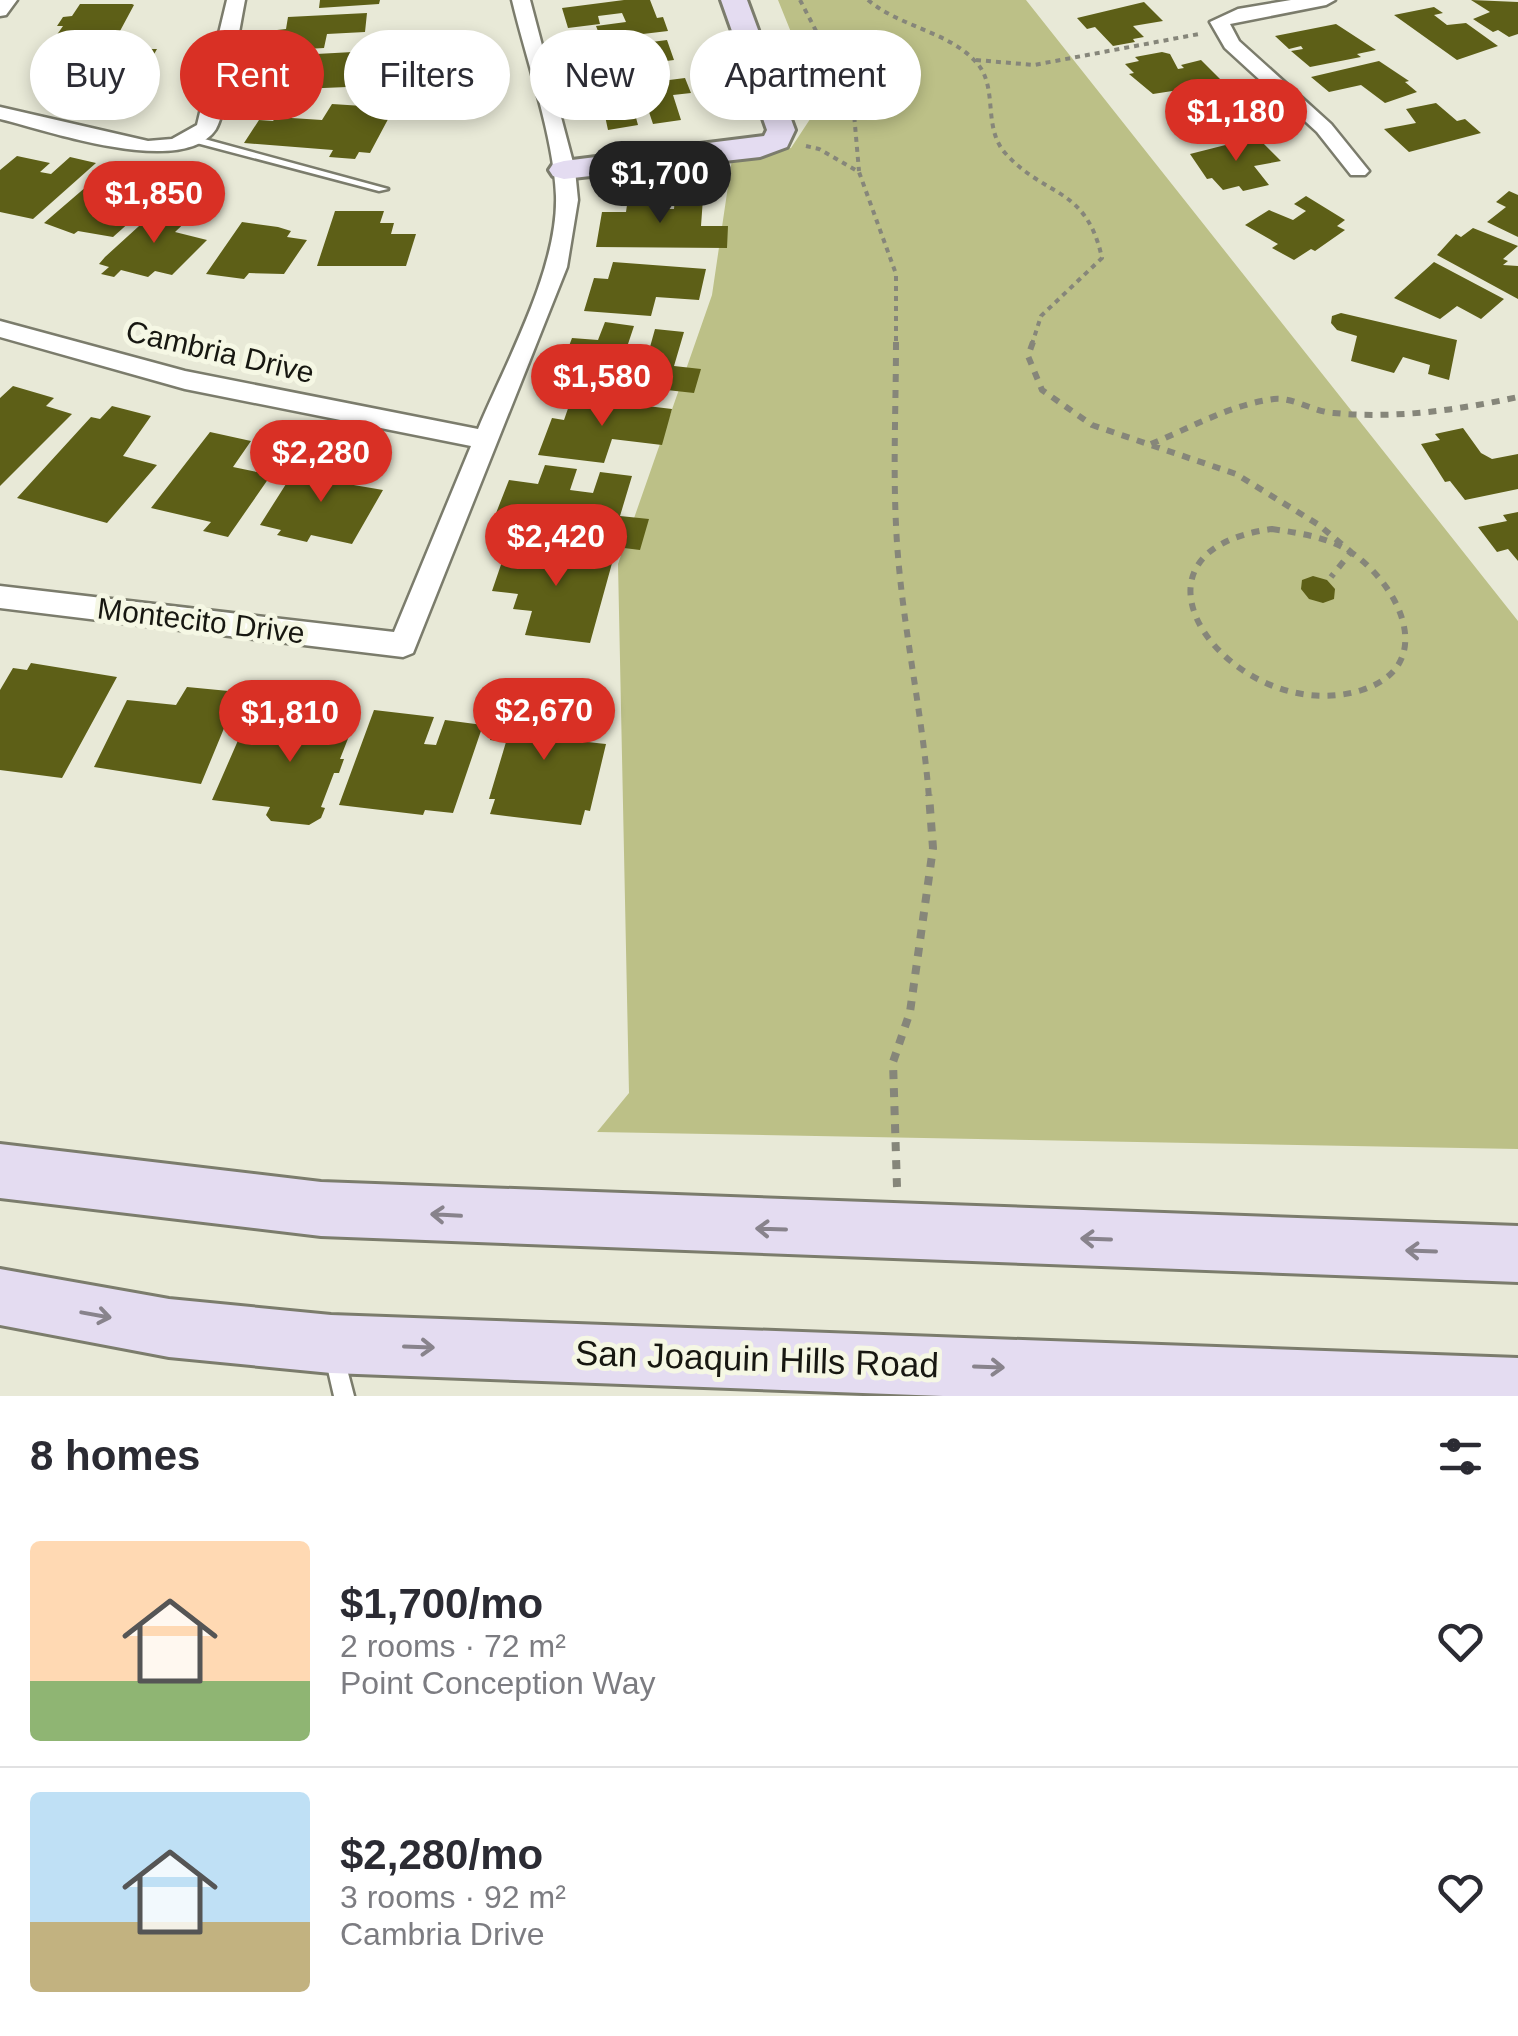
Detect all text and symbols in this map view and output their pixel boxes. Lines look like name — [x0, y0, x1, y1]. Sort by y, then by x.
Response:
chip: Buy — [30, 30, 160, 120]
chip: Rent — [180, 30, 324, 120]
chip: Filters — [344, 30, 510, 120]
chip: New — [530, 30, 670, 120]
chip: Apartment — [690, 30, 921, 120]
pin: $1,180 — [1155, 79, 1317, 164]
text: $1,180 — [1187, 93, 1285, 129]
pin: $1,700 — [579, 141, 741, 226]
text: $1,700 — [611, 155, 709, 191]
pin: $1,850 — [73, 161, 235, 246]
text: $1,850 — [105, 175, 203, 211]
street label: Cambria Drive — [123, 314, 317, 389]
pin: $1,580 — [521, 344, 683, 429]
text: $1,580 — [553, 358, 651, 394]
pin: $2,280 — [240, 420, 402, 505]
text: $2,280 — [272, 434, 370, 470]
pin: $2,420 — [475, 504, 637, 589]
text: $2,420 — [507, 518, 605, 554]
street label: Montecito Drive — [96, 591, 306, 650]
pin: $2,670 — [463, 678, 625, 763]
pin: $1,810 — [209, 680, 371, 765]
text: $2,670 — [495, 692, 593, 728]
text: $1,810 — [241, 694, 339, 730]
one-way arrow — [431, 1205, 463, 1224]
one-way arrow — [755, 1219, 787, 1238]
one-way arrow — [1080, 1230, 1112, 1249]
one-way arrow — [1405, 1241, 1437, 1260]
one-way arrow — [79, 1306, 111, 1325]
street label: San Joaquin Hills Road — [575, 1333, 940, 1384]
one-way arrow — [402, 1337, 434, 1356]
one-way arrow — [972, 1358, 1004, 1377]
icon: filters — [1433, 1429, 1488, 1484]
text: 8 homes — [30, 1432, 200, 1479]
text: $1,700/mo — [340, 1580, 543, 1627]
icon: home — [110, 1581, 230, 1701]
icon: heart — [1433, 1614, 1488, 1669]
text: 2 rooms · 72 m² — [340, 1628, 566, 1664]
text: Point Conception Way — [340, 1665, 655, 1701]
text: $2,280/mo — [340, 1831, 543, 1878]
icon: home — [110, 1832, 230, 1952]
icon: heart — [1433, 1865, 1488, 1920]
text: 3 rooms · 92 m² — [340, 1879, 566, 1915]
text: Cambria Drive — [340, 1916, 544, 1952]

